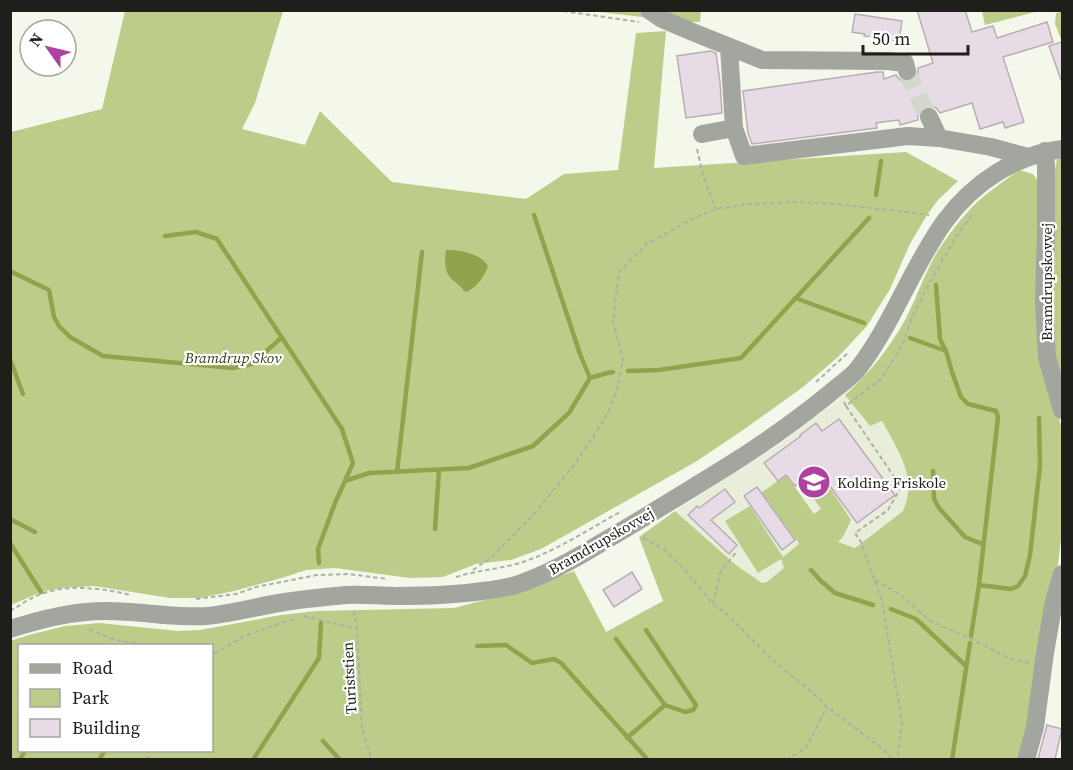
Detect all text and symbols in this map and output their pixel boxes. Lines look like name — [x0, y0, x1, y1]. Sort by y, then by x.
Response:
north arrow — [18, 18, 78, 78]
scale bar — [863, 18, 968, 56]
text: 50 m — [872, 26, 910, 51]
text: N — [23, 28, 48, 51]
street label: Bramdrupskovvej — [1036, 223, 1057, 341]
park label: Bramdrup Skov — [184, 347, 282, 368]
school or university icon: Kolding Friskole — [796, 464, 832, 500]
place label: Kolding Friskole — [837, 472, 947, 493]
street label: Bramdrupskovvej — [545, 502, 657, 580]
street label: Turiststien — [337, 641, 361, 715]
legend — [18, 644, 213, 752]
text: Road — [72, 655, 113, 680]
text: Park — [72, 685, 109, 710]
text: Building — [72, 715, 140, 740]

